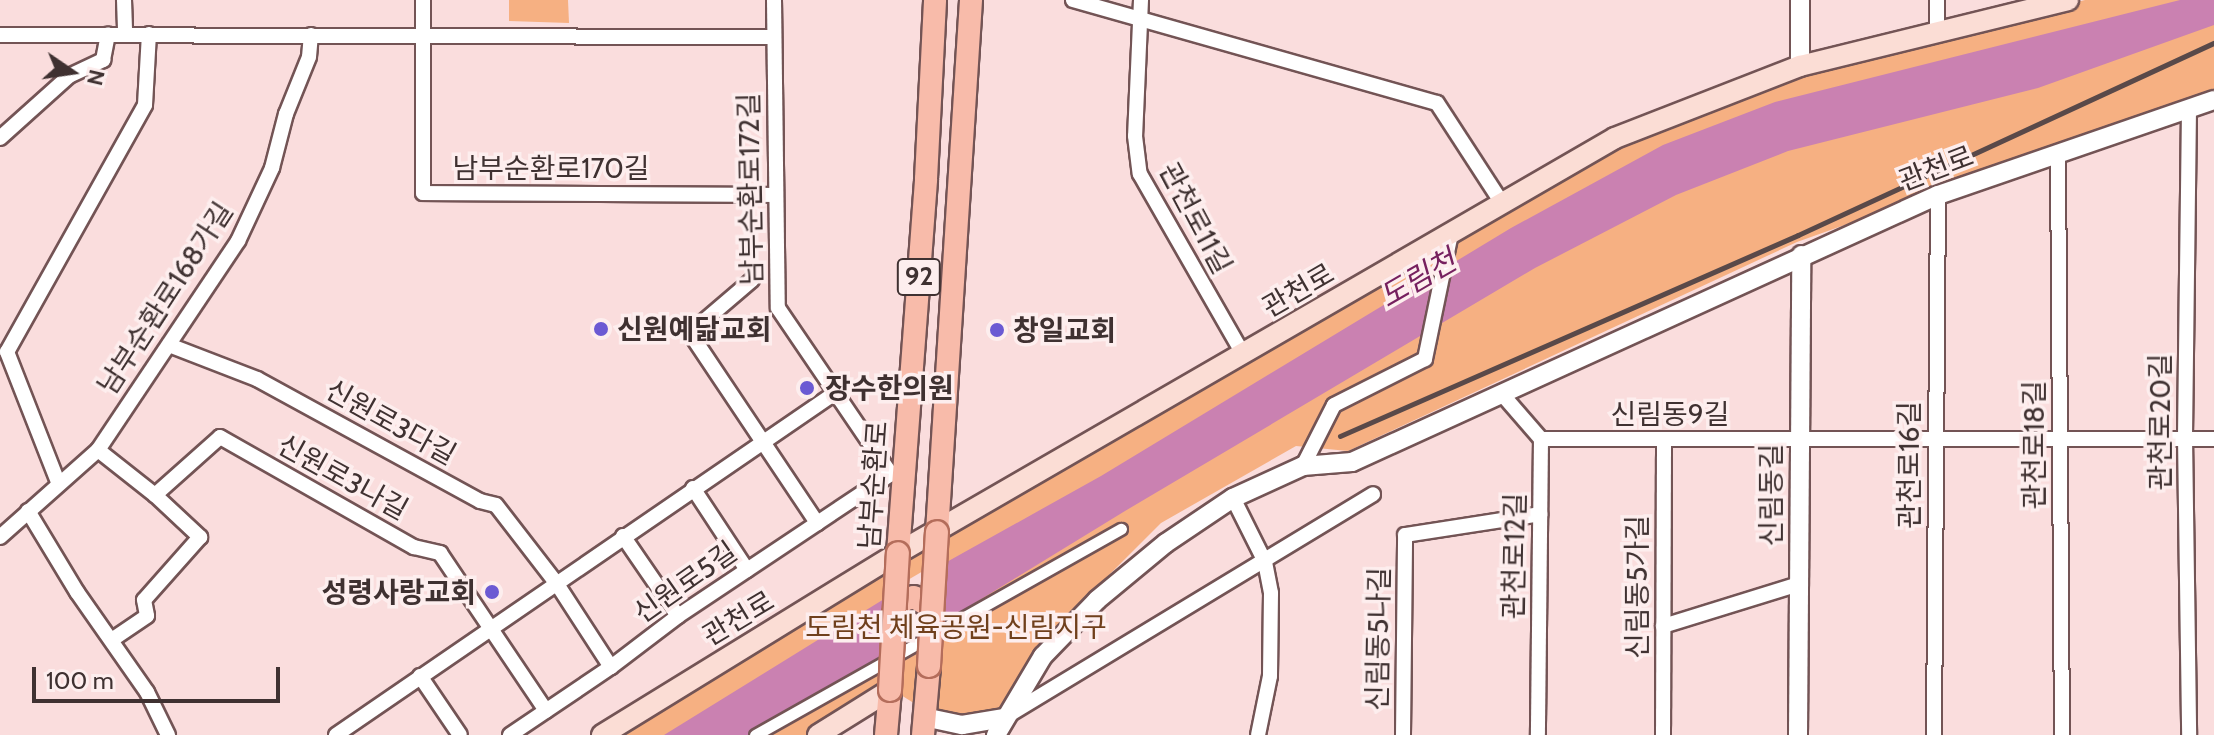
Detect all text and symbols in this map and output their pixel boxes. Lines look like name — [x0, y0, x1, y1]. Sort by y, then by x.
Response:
north arrow — [32, 32, 112, 112]
text: N — [81, 67, 111, 88]
street label: 남부순환로172길 — [732, 92, 768, 286]
street label: 관천로 — [1894, 138, 1978, 198]
street label: 남부순환로170길 — [452, 151, 650, 185]
street label: 관천로11길 — [1153, 157, 1239, 279]
street label: 남부순환로168가길 — [90, 196, 240, 400]
water label: 도림천 — [1373, 243, 1463, 315]
road number: 92 — [895, 255, 943, 299]
street label: 관천로 — [1256, 256, 1340, 324]
place label: 신원예닮교회 — [617, 312, 772, 346]
place label: 창일교회 — [1013, 313, 1116, 347]
marker: 신원예닮교회 — [592, 320, 610, 338]
marker: 창일교회 — [988, 321, 1006, 339]
street label: 관천로20길 — [2143, 353, 2177, 491]
place label: 장수한의원 — [825, 371, 954, 405]
street label: 신원로3다길 — [320, 372, 462, 472]
marker: 장수한의원 — [796, 377, 818, 399]
street label: 관천로18길 — [2017, 380, 2051, 510]
street label: 신림동9길 — [1611, 397, 1729, 431]
street label: 관천로16길 — [1892, 401, 1926, 529]
street label: 남부순환로 — [852, 420, 894, 550]
street label: 신원로3나길 — [272, 427, 414, 527]
street label: 신림동길 — [1754, 443, 1788, 547]
street label: 관천로12길 — [1496, 492, 1532, 620]
street label: 신림동5가길 — [1620, 515, 1654, 659]
street label: 신원로5길 — [627, 534, 743, 630]
street label: 신림동5나길 — [1360, 567, 1396, 711]
place label: 성령사랑교회 — [321, 575, 476, 609]
marker: 성령사랑교회 — [483, 583, 501, 601]
street label: 관천로 — [696, 584, 780, 652]
park label: 도림천 체육공원-신림지구 — [805, 610, 1107, 644]
scale bar — [36, 651, 284, 701]
text: 100 m — [46, 666, 114, 695]

